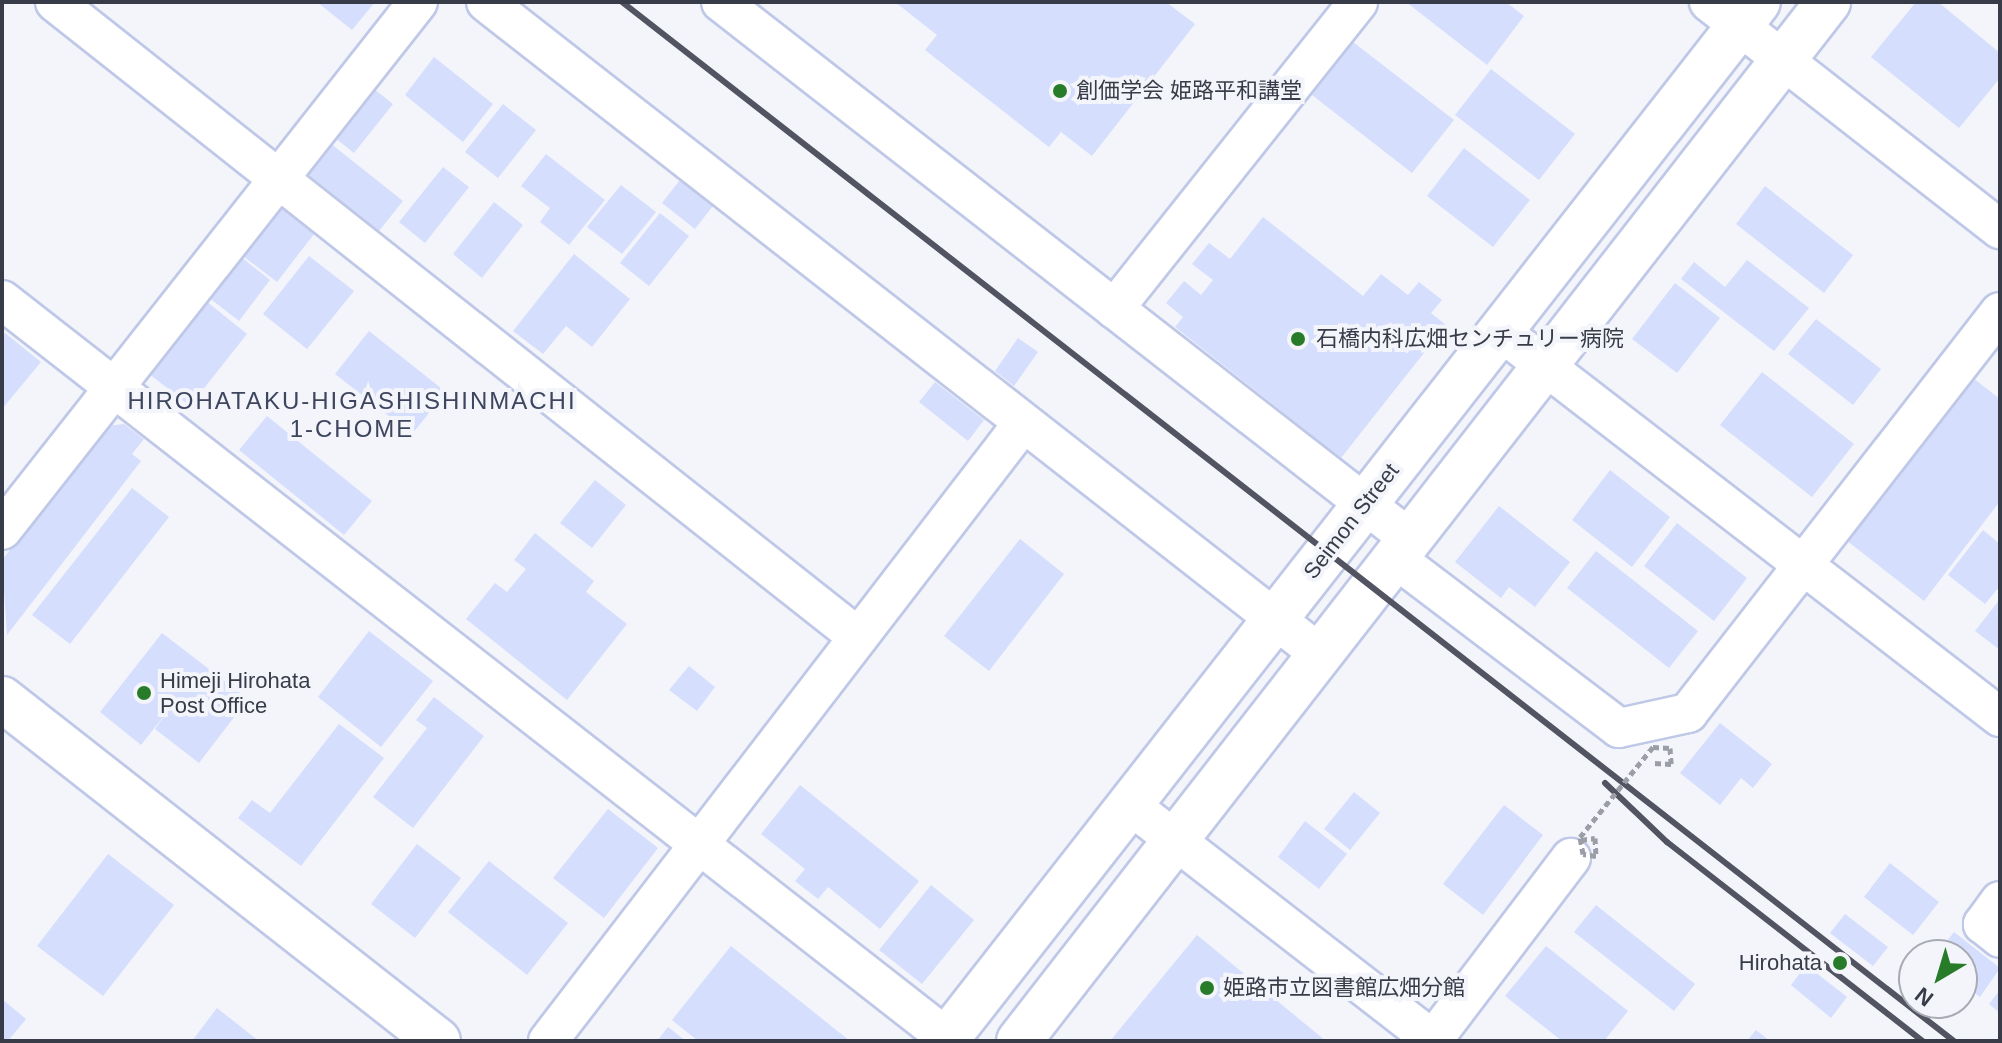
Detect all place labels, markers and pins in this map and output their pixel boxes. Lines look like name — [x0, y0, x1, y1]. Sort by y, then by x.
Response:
place label: 創価学会 姫路平和講堂 — [1076, 78, 1302, 104]
marker: 創価学会 姫路平和講堂 — [1051, 82, 1069, 100]
place label: 石橋内科広畑センチュリー病院 — [1316, 326, 1624, 352]
marker: 石橋内科広畑センチュリー病院 — [1287, 328, 1309, 350]
place label: Himeji Hirohata Post Office — [160, 667, 310, 718]
marker: Himeji Hirohata Post Office — [135, 684, 153, 702]
place label: Hirohata — [1739, 950, 1822, 976]
marker: Hirohata — [1829, 952, 1851, 974]
place label: 姫路市立図書館広畑分館 — [1223, 975, 1465, 1001]
marker: 姫路市立図書館広畑分館 — [1198, 979, 1216, 997]

